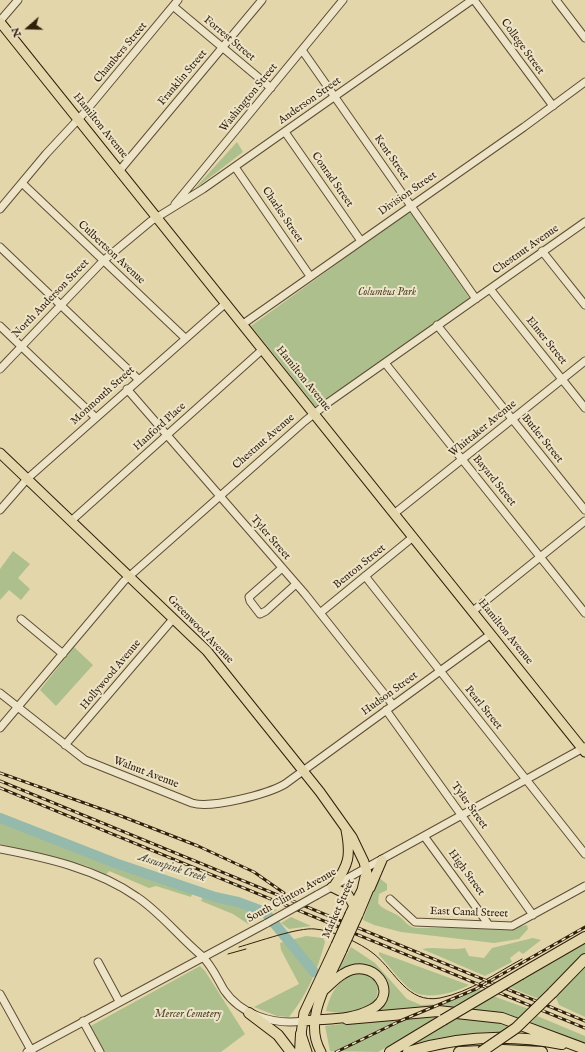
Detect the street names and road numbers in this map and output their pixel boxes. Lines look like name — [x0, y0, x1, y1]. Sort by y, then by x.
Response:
street label: Forrest Street — [201, 14, 257, 64]
street label: College Street — [497, 17, 547, 77]
street label: Chambers Street — [92, 20, 150, 86]
street label: Franklin Street — [156, 47, 210, 109]
street label: Washington Street — [217, 61, 281, 135]
street label: Anderson Street — [276, 74, 344, 128]
street label: Hamilton Avenue — [70, 91, 130, 161]
street label: Kent Street — [371, 133, 411, 183]
street label: Conrad Street — [308, 150, 356, 210]
street label: Division Street — [376, 169, 440, 219]
street label: Charles Street — [259, 185, 305, 245]
street label: Culbertson Avenue — [75, 219, 147, 287]
street label: Chestnut Avenue — [490, 222, 562, 278]
street label: North Anderson Street — [10, 257, 92, 341]
street label: Elmer Street — [523, 314, 569, 368]
street label: Hamilton Avenue — [273, 344, 333, 414]
street label: Monmouth Street — [68, 364, 138, 428]
street label: Whittaker Avenue — [447, 398, 519, 460]
street label: Hanford Place — [131, 400, 189, 454]
street label: Chestnut Avenue — [230, 412, 298, 472]
street label: Butler Street — [518, 412, 566, 466]
street label: Bayard Street — [469, 453, 519, 509]
street label: Tyler Street — [247, 513, 293, 563]
street label: Benton Street — [331, 542, 389, 592]
street label: Greenwood Avenue — [164, 593, 236, 667]
street label: Hamilton Avenue — [475, 597, 535, 667]
street label: Hollywood Avenue — [78, 637, 144, 713]
street label: Hudson Street — [359, 669, 421, 719]
street label: Pearl Street — [461, 683, 505, 733]
street label: Walnut Avenue — [111, 755, 181, 791]
street label: Tyler Street — [448, 780, 490, 832]
street label: High Street — [445, 847, 487, 899]
street label: South Clinton Avenue — [245, 866, 339, 926]
street label: Market Street — [320, 877, 358, 941]
street label: East Canal Street — [430, 905, 508, 921]

